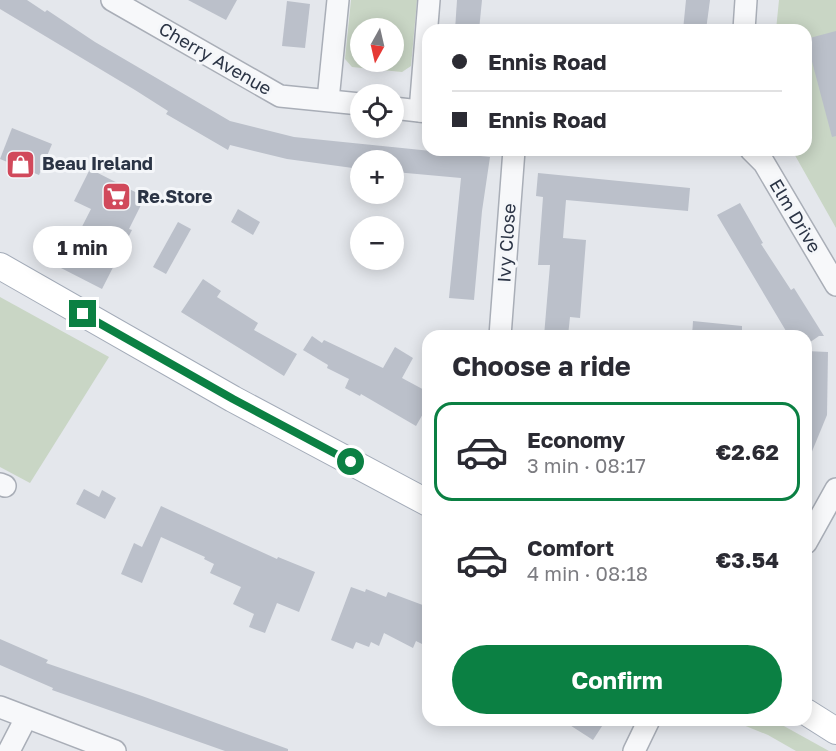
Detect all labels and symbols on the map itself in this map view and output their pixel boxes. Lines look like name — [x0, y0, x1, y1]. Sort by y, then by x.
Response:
street label: Cherry Avenue — [155, 17, 276, 99]
north arrow — [350, 18, 404, 72]
shop icon: Beau Ireland — [5, 148, 37, 180]
place label: Beau Ireland — [42, 152, 153, 174]
street label: Elm Drive — [765, 175, 826, 256]
supermarket icon: Re.Store — [100, 181, 132, 213]
place label: Re.Store — [137, 185, 213, 207]
street label: Ivy Close — [492, 203, 520, 283]
callout: 1 min — [34, 227, 132, 269]
route end — [69, 300, 96, 327]
route start — [337, 448, 364, 475]

